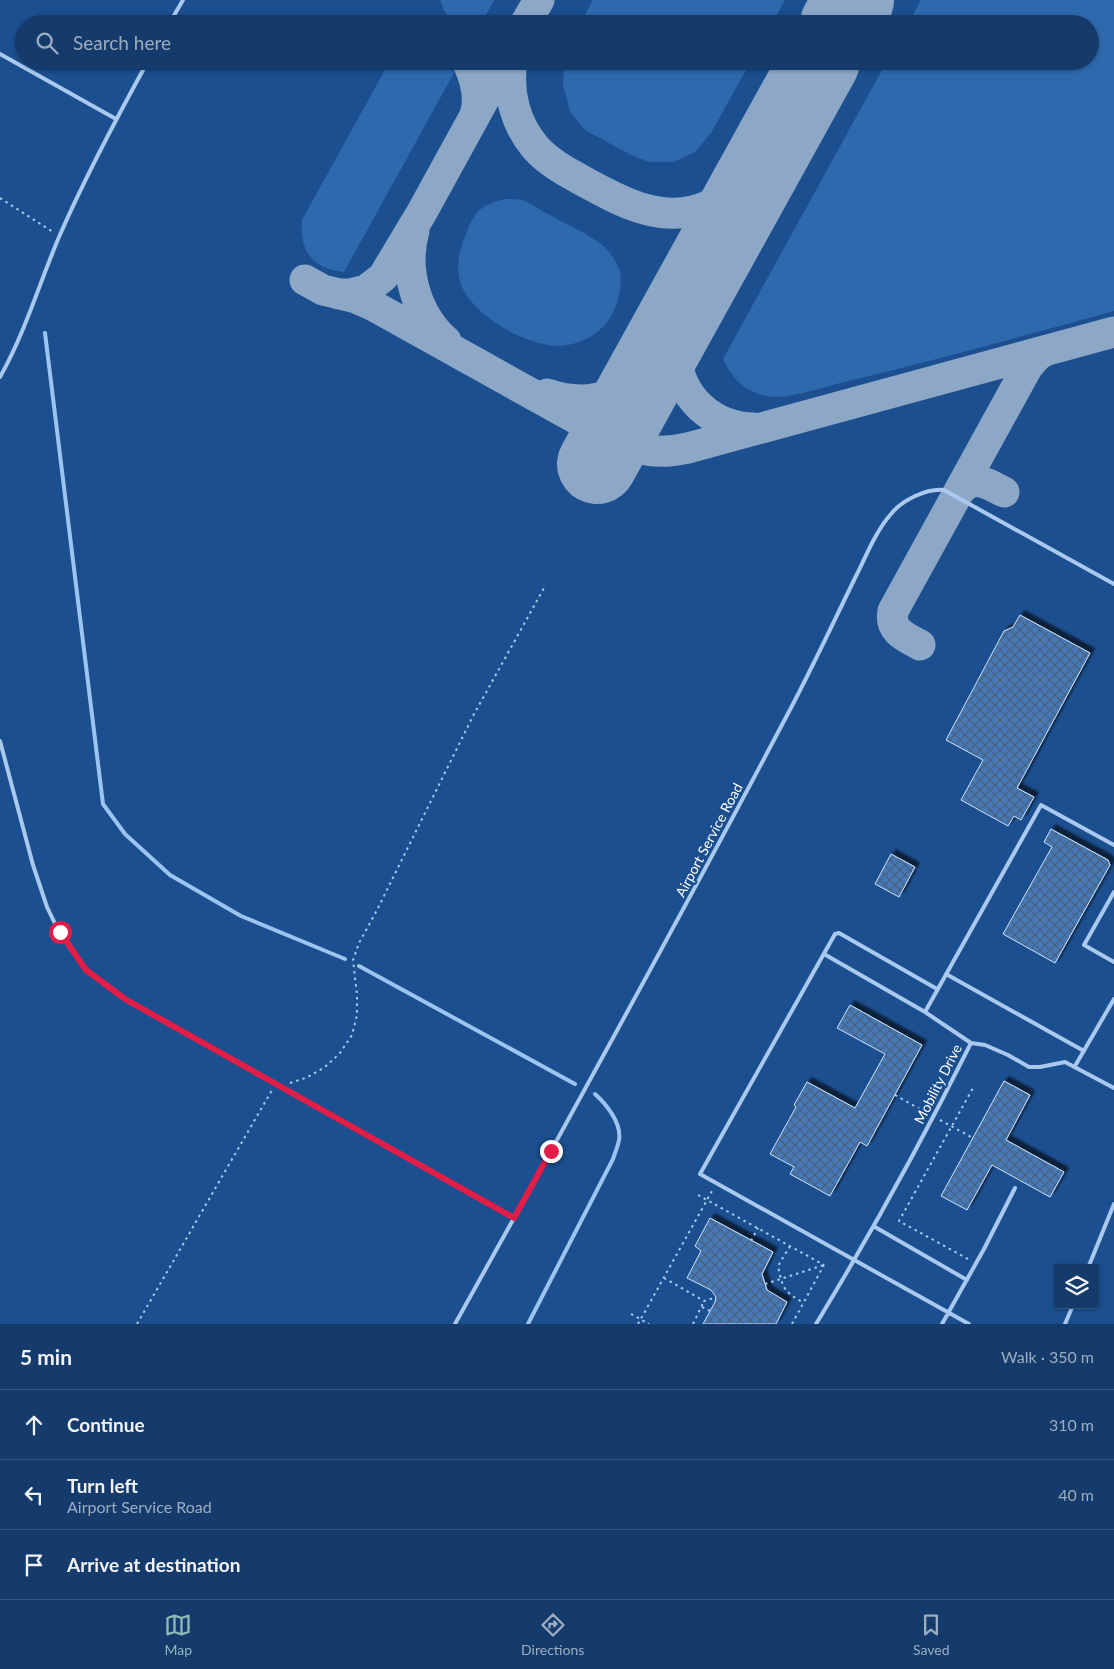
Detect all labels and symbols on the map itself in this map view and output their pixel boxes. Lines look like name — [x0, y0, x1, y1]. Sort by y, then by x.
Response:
street label: Airport Service Road — [671, 780, 746, 900]
route start — [49, 921, 72, 944]
street label: Mobility Drive — [910, 1041, 965, 1127]
route end — [540, 1140, 563, 1163]

